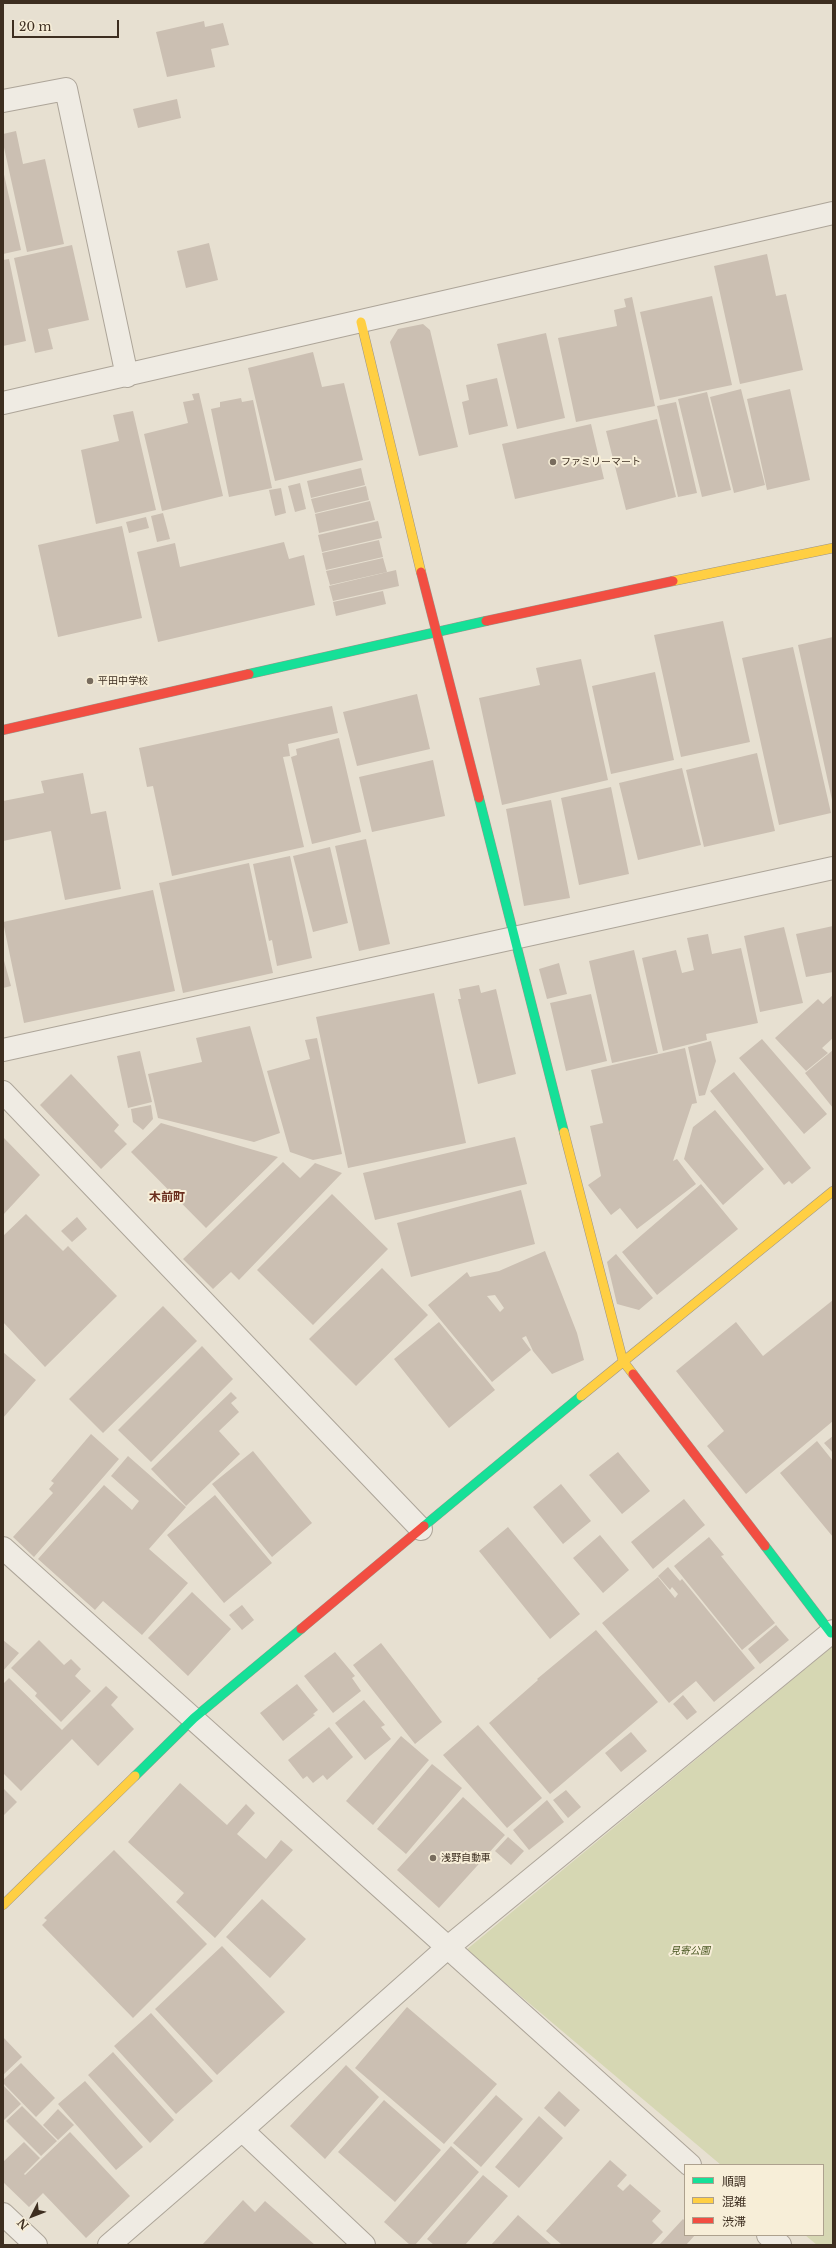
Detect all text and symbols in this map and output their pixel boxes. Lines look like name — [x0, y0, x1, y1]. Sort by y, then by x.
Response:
scale bar — [14, 12, 121, 38]
text: 20 m — [19, 19, 51, 34]
place label: ファミリーマート — [561, 456, 641, 468]
marker: ファミリーマート — [548, 457, 558, 467]
place label: 平田中学校 — [98, 675, 148, 687]
marker: 平田中学校 — [85, 676, 95, 686]
district label: 木前町 — [149, 1191, 185, 1205]
place label: 浅野自動車 — [441, 1852, 491, 1864]
marker: 浅野自動車 — [428, 1853, 438, 1863]
park label: 見寄公園 — [670, 1945, 710, 1957]
legend — [684, 2164, 824, 2236]
text: 順調 — [722, 2174, 746, 2189]
text: 混雑 — [722, 2194, 746, 2209]
north arrow — [12, 2196, 52, 2236]
text: 渋滞 — [722, 2214, 746, 2229]
text: N — [14, 2216, 32, 2233]

